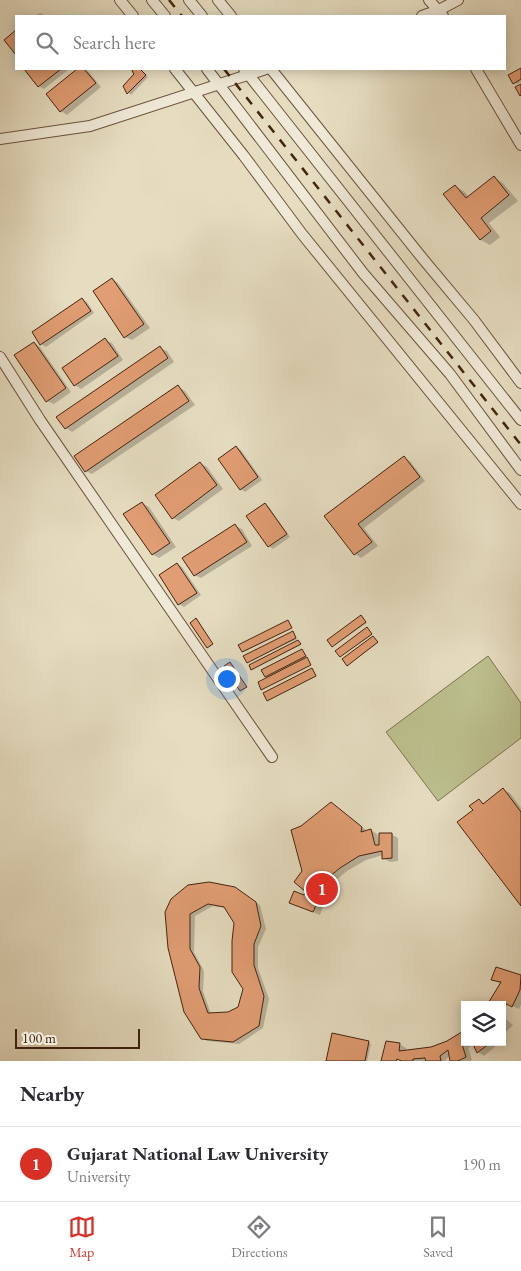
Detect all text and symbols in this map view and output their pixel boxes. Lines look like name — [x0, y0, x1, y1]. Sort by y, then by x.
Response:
search box — [15, 15, 506, 70]
icon: search — [33, 29, 61, 57]
text: Search here — [73, 30, 155, 55]
your location — [214, 666, 240, 692]
pin: 1 — [306, 870, 338, 908]
map controls — [461, 1001, 506, 1046]
button: layers — [461, 1001, 506, 1046]
scale bar — [15, 1026, 140, 1049]
text: 100 m — [22, 1029, 56, 1047]
text: Nearby — [20, 1080, 84, 1107]
text: Gujarat National Law University — [67, 1141, 328, 1166]
text: 1 — [32, 1154, 40, 1175]
text: 190 m — [462, 1154, 501, 1175]
text: University — [67, 1166, 131, 1187]
tab: Map — [68, 1213, 96, 1261]
tab: Directions — [231, 1213, 288, 1261]
tab: Saved — [423, 1213, 453, 1261]

